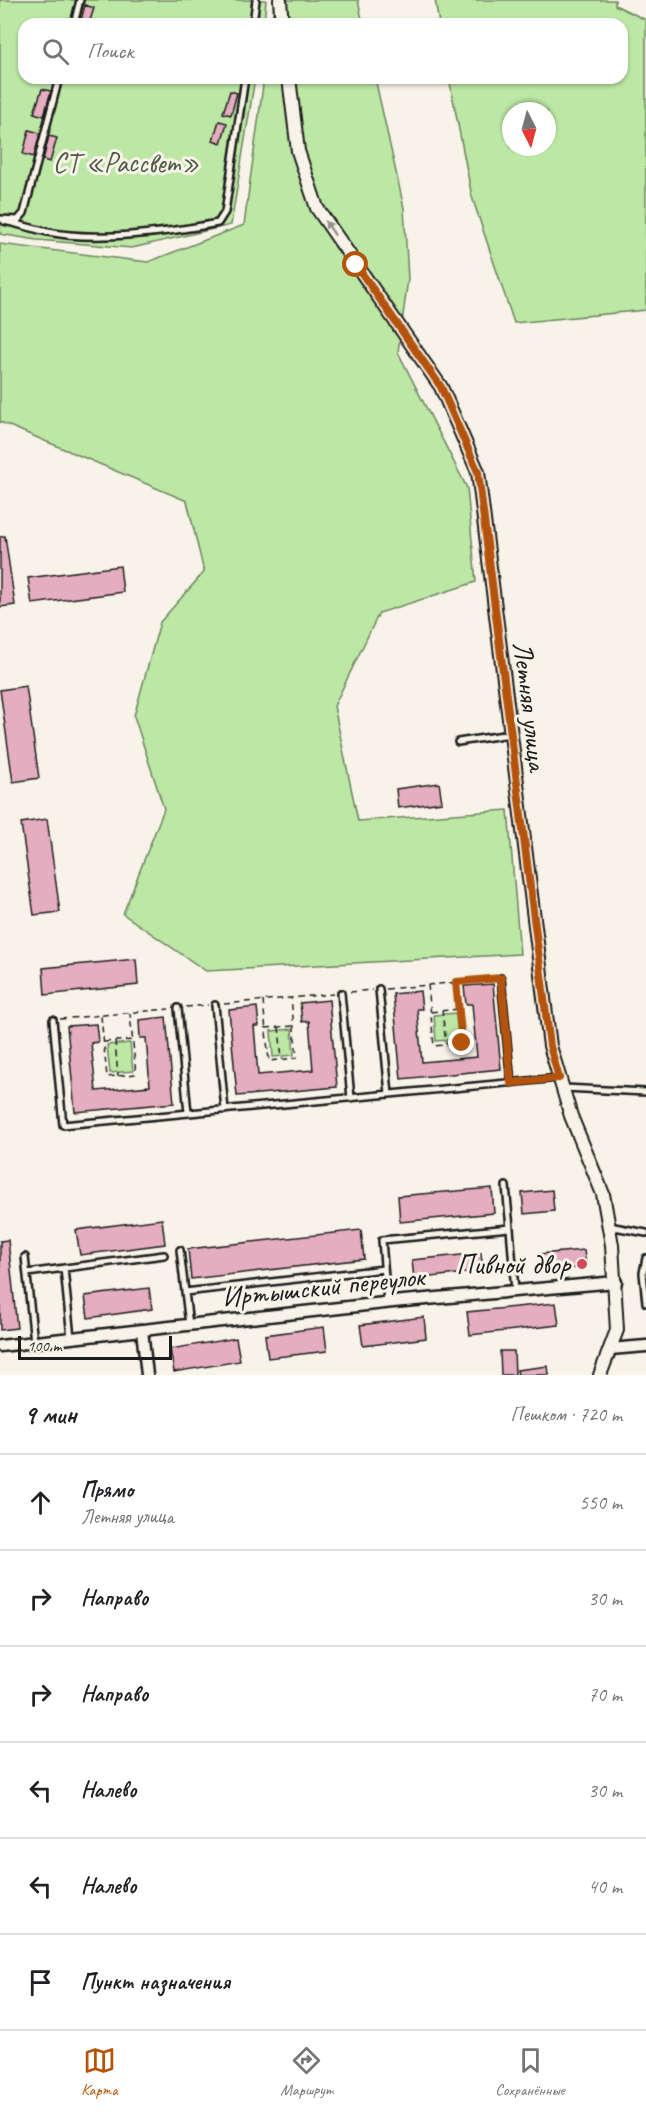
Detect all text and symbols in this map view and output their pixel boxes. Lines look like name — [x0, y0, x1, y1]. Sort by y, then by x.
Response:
search box — [18, 18, 628, 84]
icon: search — [39, 35, 72, 68]
text: Поиск — [87, 37, 133, 65]
north arrow — [502, 102, 556, 156]
park label: СТ «Рассвет» — [53, 145, 199, 180]
one-way arrow — [325, 220, 336, 236]
route start — [342, 251, 368, 277]
street label: Летняя улица — [505, 639, 556, 775]
route end — [448, 1029, 474, 1055]
place label: Пивной двор — [456, 1247, 572, 1282]
marker: Пивной двор — [575, 1257, 589, 1271]
street label: Иртышский переулок — [220, 1258, 429, 1315]
scale bar — [18, 1333, 172, 1360]
text: 100 m — [27, 1336, 61, 1356]
text: 9 мин — [24, 1398, 77, 1431]
text: Пешком · 720 m — [510, 1402, 622, 1427]
text: Прямо — [81, 1476, 133, 1504]
icon: ahead — [24, 1486, 57, 1519]
text: 550 m — [579, 1490, 622, 1515]
text: Летняя улица — [81, 1504, 174, 1529]
icon: right — [24, 1582, 57, 1615]
text: Направо — [81, 1584, 148, 1612]
text: 30 m — [588, 1586, 622, 1611]
icon: right — [24, 1678, 57, 1711]
text: Направо — [81, 1680, 148, 1708]
text: 70 m — [588, 1682, 622, 1707]
icon: left — [24, 1774, 57, 1807]
text: Налево — [81, 1776, 137, 1804]
text: 30 m — [588, 1778, 622, 1803]
icon: left — [24, 1870, 57, 1903]
text: Налево — [81, 1872, 137, 1900]
text: 40 m — [588, 1874, 622, 1899]
icon: arrive — [24, 1966, 57, 1999]
text: Пункт назначения — [81, 1968, 230, 1996]
tab: Карта — [81, 2044, 118, 2100]
tab: Маршрут — [280, 2044, 333, 2100]
tab: Сохранённые — [495, 2044, 565, 2100]

